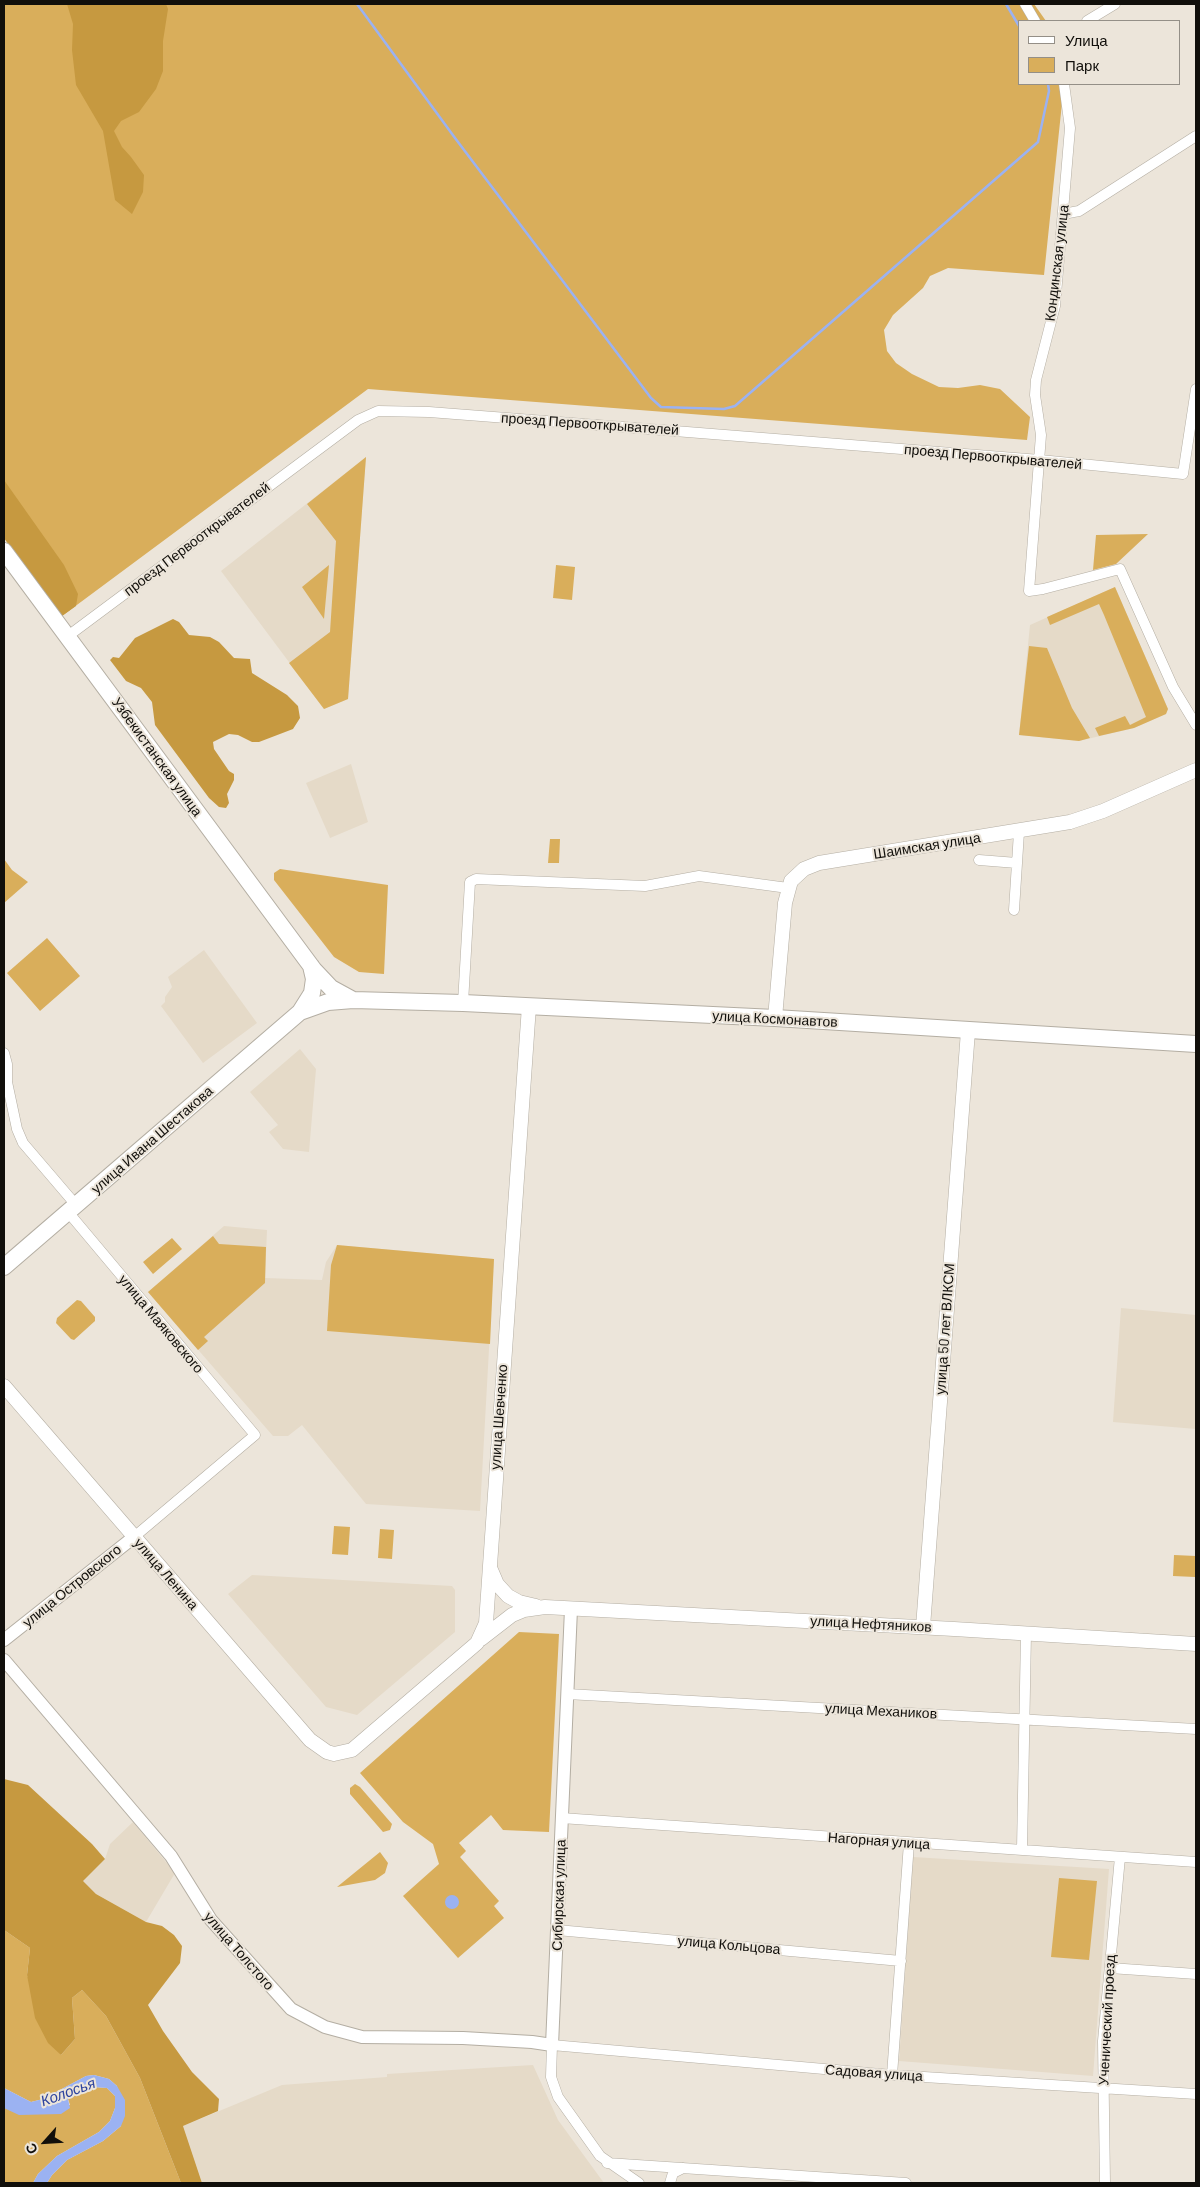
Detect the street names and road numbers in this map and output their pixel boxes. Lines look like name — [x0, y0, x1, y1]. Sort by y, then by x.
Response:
street label: Кондинская улица — [1042, 204, 1072, 322]
street label: проезд Первооткрывателей — [500, 409, 680, 439]
street label: проезд Первооткрывателей — [903, 441, 1083, 473]
street label: проезд Первооткрывателей — [121, 479, 273, 599]
street label: Узбекистанская улица — [108, 694, 206, 820]
street label: Шаимская улица — [872, 829, 982, 863]
street label: улица Космонавтов — [712, 1007, 838, 1031]
street label: улица Ивана Шестакова — [88, 1083, 216, 1197]
street label: улица 50 лет ВЛКСМ — [932, 1263, 958, 1395]
street label: улица Маяковского — [115, 1271, 207, 1377]
street label: улица Шевченко — [487, 1364, 511, 1470]
street label: улица Ленина — [130, 1535, 202, 1613]
street label: улица Островского — [19, 1541, 125, 1631]
street label: улица Нефтяников — [810, 1612, 932, 1636]
street label: улица Механиков — [825, 1700, 937, 1722]
street label: Нагорная улица — [827, 1829, 931, 1853]
street label: Сибирская улица — [549, 1839, 569, 1951]
street label: улица Толстого — [201, 1909, 277, 1993]
street label: улица Кольцова — [677, 1932, 781, 1958]
street label: Ученический проезд — [1095, 1954, 1119, 2086]
street label: Садовая улица — [825, 2061, 923, 2085]

